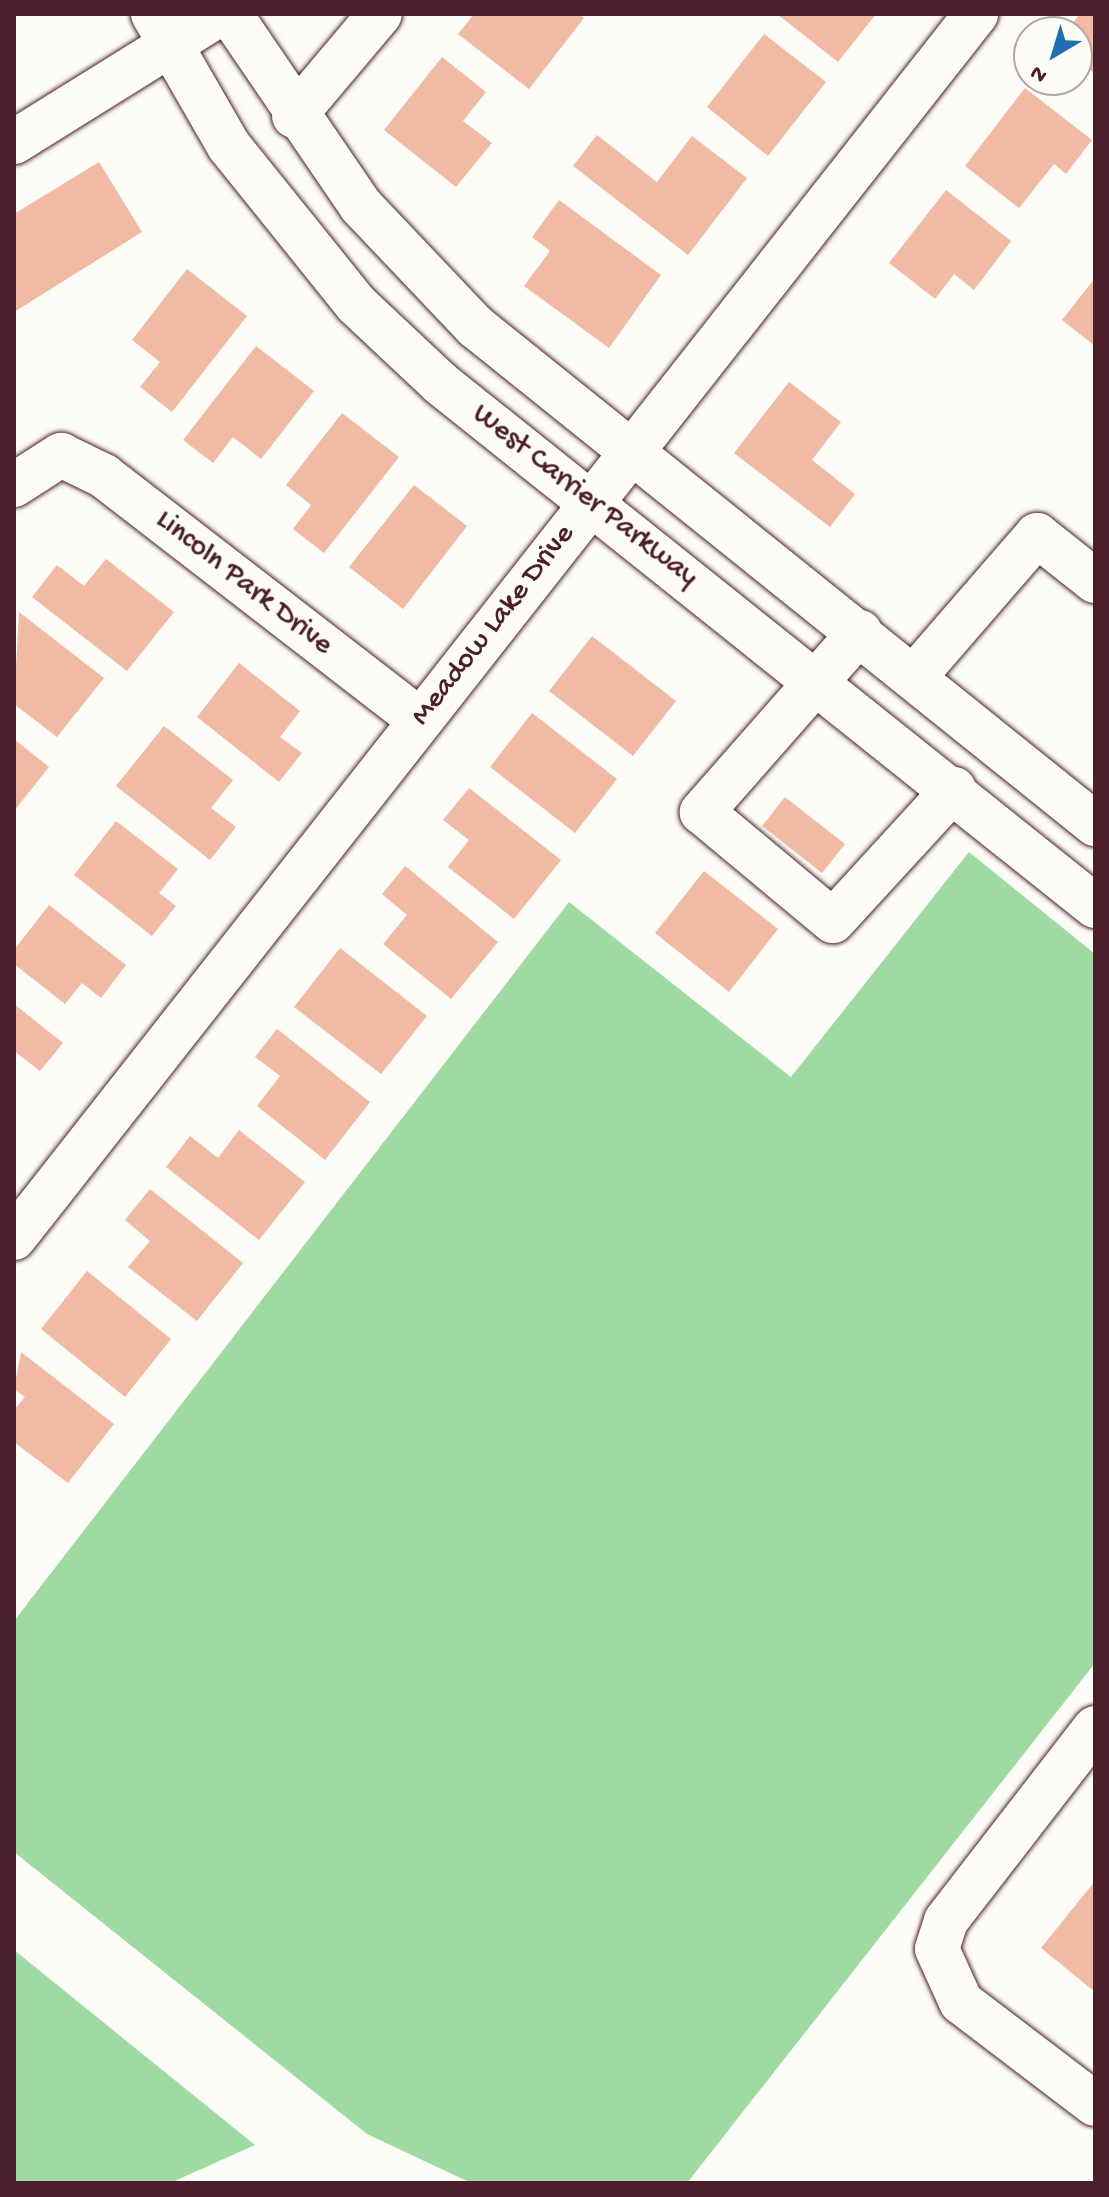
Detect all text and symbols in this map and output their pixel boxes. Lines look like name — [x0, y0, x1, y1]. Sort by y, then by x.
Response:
north arrow — [1013, 16, 1093, 96]
text: N — [1026, 59, 1053, 88]
street label: West Carrier Parkway — [464, 398, 704, 596]
street label: Lincoln Park Drive — [147, 504, 339, 664]
street label: Meadow Lake Drive — [404, 518, 584, 734]

